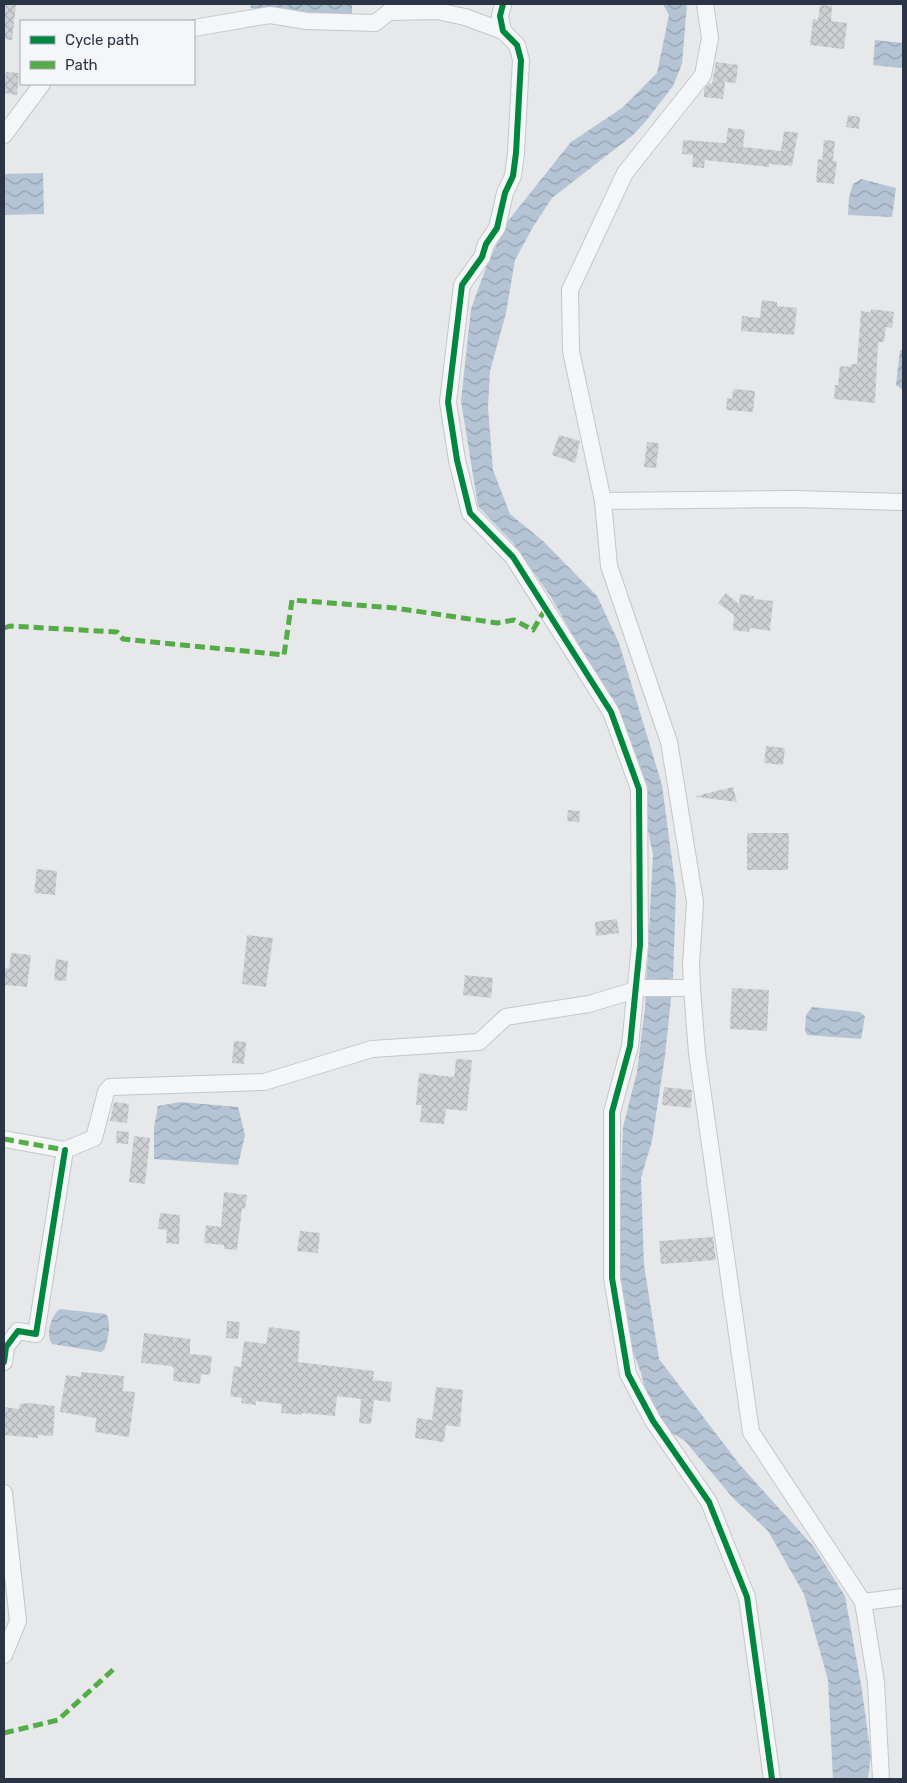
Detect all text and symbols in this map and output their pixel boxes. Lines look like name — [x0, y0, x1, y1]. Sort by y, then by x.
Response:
legend — [20, 20, 195, 85]
text: Cycle path — [65, 31, 139, 49]
text: Path — [65, 56, 98, 74]

